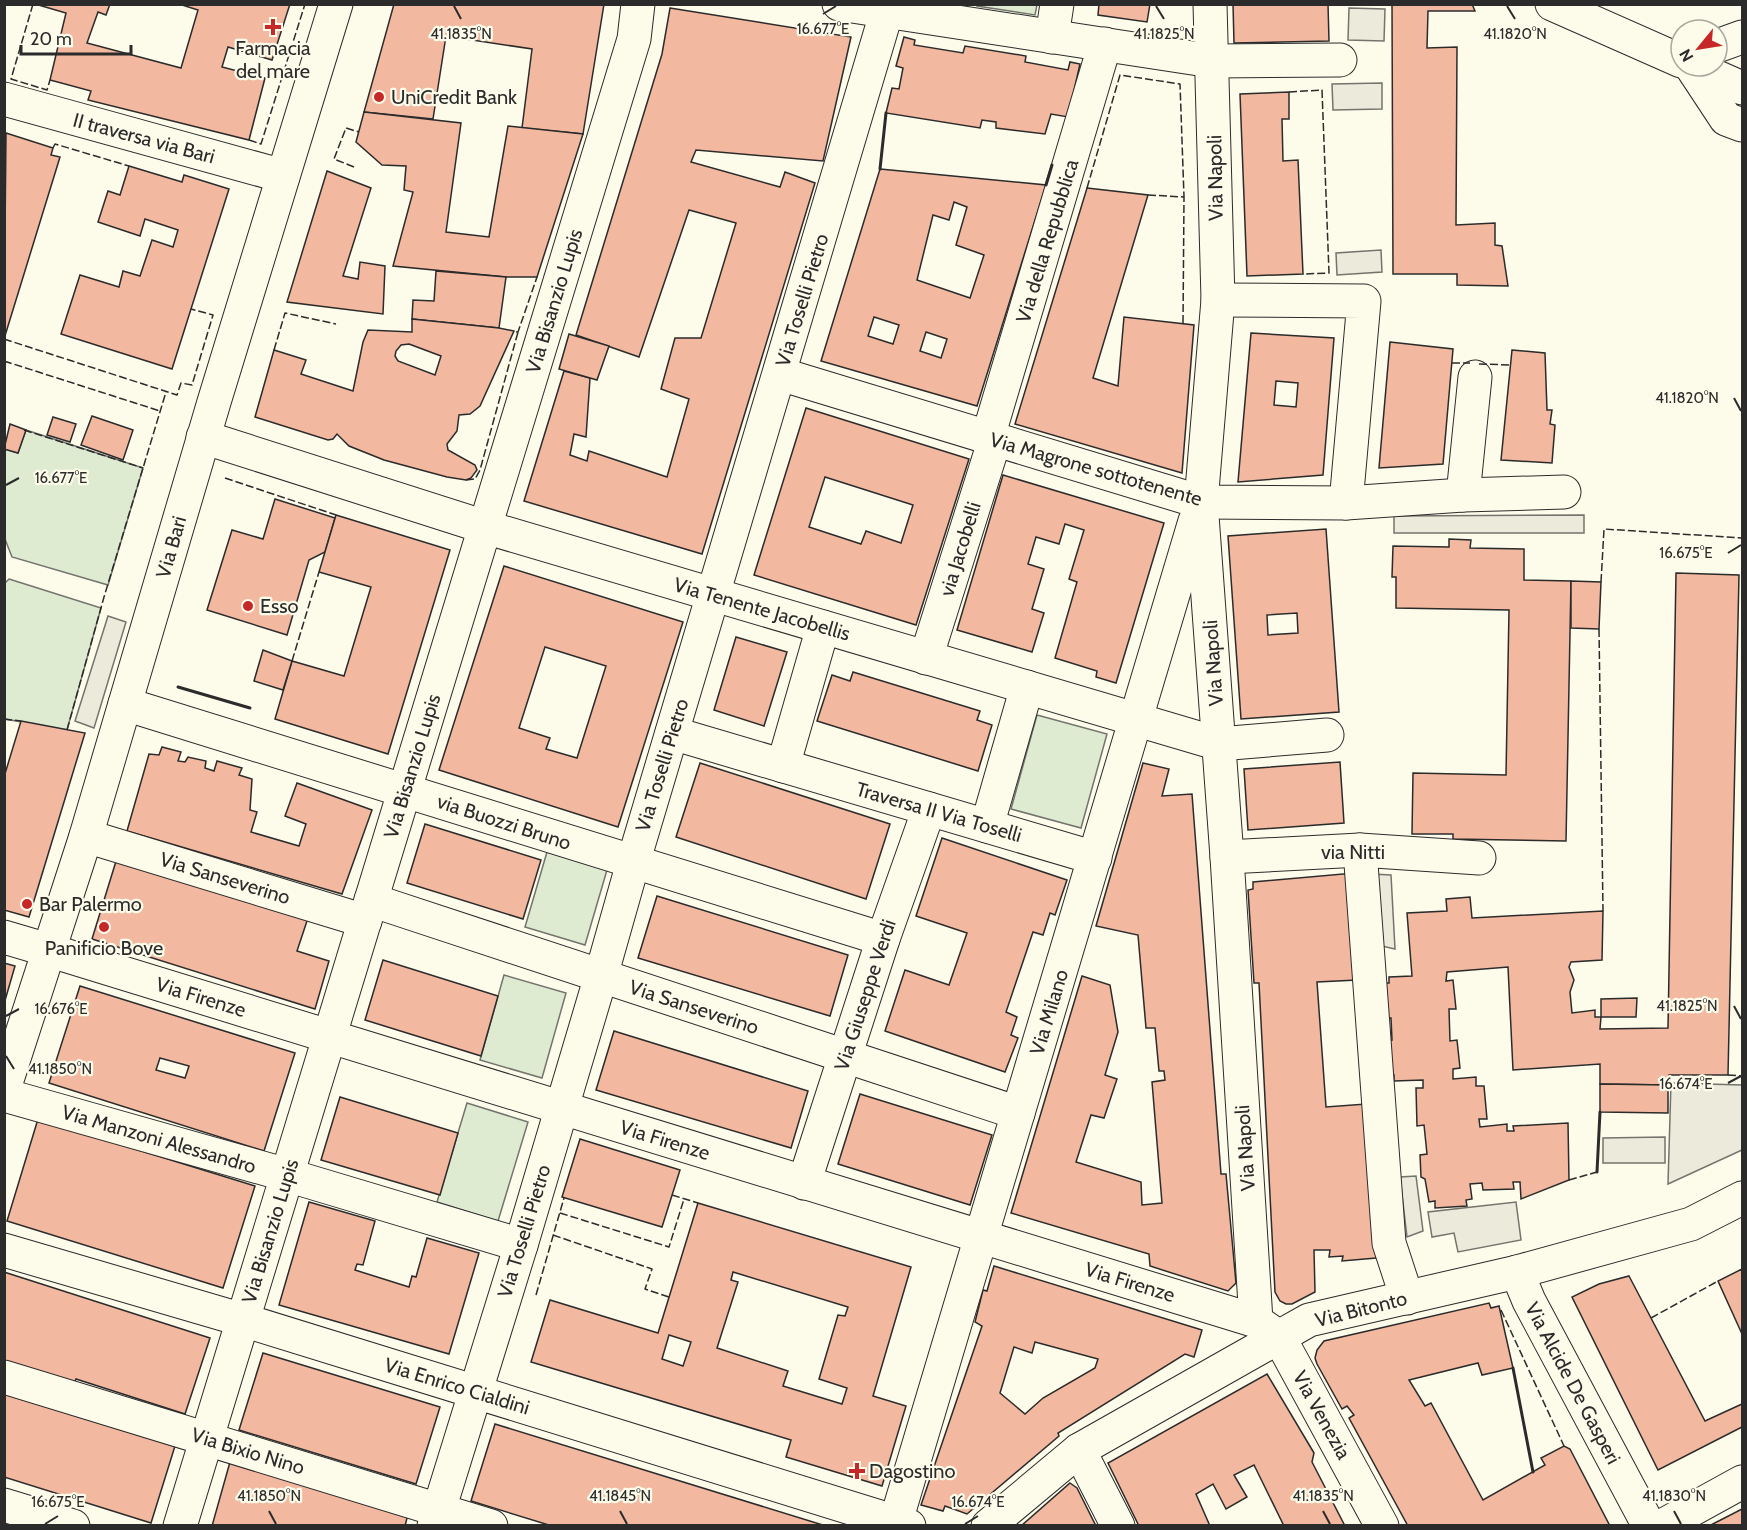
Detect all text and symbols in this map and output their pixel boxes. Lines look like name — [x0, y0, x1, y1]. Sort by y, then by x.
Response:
scale bar — [21, 18, 130, 56]
north arrow — [1669, 18, 1729, 78]
marker: Farmacia del mare — [266, 20, 280, 34]
text: 16.677°E — [797, 20, 849, 38]
text: 41.1835°N — [430, 25, 492, 43]
text: 41.1825°N — [1133, 25, 1195, 43]
text: 41.1820°N — [1483, 25, 1547, 43]
text: 20 m — [30, 28, 72, 50]
place label: Farmacia del mare — [235, 36, 311, 83]
text: N — [1675, 46, 1697, 65]
place label: UniCredit Bank — [391, 85, 517, 109]
marker: UniCredit Bank — [372, 90, 386, 104]
street label: II traversa via Bari — [71, 108, 217, 168]
street label: Via Napoli — [1202, 135, 1228, 221]
street label: Via della Repubblica — [1011, 156, 1083, 326]
street label: Via Bisanzio Lupis — [521, 226, 587, 376]
street label: Via Toselli Pietro — [770, 231, 834, 369]
text: 41.1820°N — [1655, 389, 1719, 407]
street label: Via Magrone sottotenente — [987, 427, 1205, 511]
text: 16.677°E — [35, 469, 87, 487]
street label: via Jacobelli — [934, 499, 986, 599]
street label: Via Bari — [151, 513, 191, 581]
text: 16.675°E — [1659, 544, 1713, 562]
street label: Via Tenente Jacobellis — [671, 572, 853, 646]
place label: Esso — [260, 594, 299, 618]
marker: Esso — [241, 599, 255, 613]
street label: Via Napoli — [1198, 619, 1228, 707]
street label: Via Bisanzio Lupis — [379, 691, 445, 841]
street label: Via Toselli Pietro — [630, 696, 694, 834]
street label: Traversa II Via Toselli — [853, 777, 1025, 847]
street label: via Buozzi Bruno — [434, 789, 574, 855]
street label: via Nitti — [1321, 840, 1385, 864]
street label: Via Sanseverino — [157, 847, 293, 909]
place label: Bar Palermo — [39, 892, 142, 916]
marker: Bar Palermo — [20, 897, 34, 911]
street label: Via Giuseppe Verdi — [829, 916, 901, 1074]
marker: Panificio Bove — [97, 920, 111, 934]
place label: Panificio Bove — [45, 936, 163, 960]
street label: Via Milano — [1025, 966, 1073, 1058]
street label: Via Firenze — [153, 972, 249, 1022]
street label: Via Sanseverino — [626, 975, 762, 1039]
text: 41.1825°N — [1656, 997, 1718, 1015]
text: 16.676°E — [34, 1000, 88, 1018]
text: 41.1850°N — [28, 1060, 92, 1078]
text: 16.674°E — [1659, 1075, 1713, 1093]
street label: Via Manzoni Alessandro — [59, 1100, 259, 1178]
street label: Via Napoli — [1230, 1104, 1260, 1192]
street label: Via Firenze — [617, 1115, 713, 1165]
street label: Via Bisanzio Lupis — [237, 1156, 303, 1306]
street label: Via Toselli Pietro — [492, 1162, 556, 1300]
street label: Via Firenze — [1082, 1257, 1178, 1307]
street label: Via Bitonto — [1313, 1286, 1409, 1332]
street label: Via Alcide De Gasperi — [1520, 1298, 1626, 1468]
street label: Via Enrico Cialdini — [381, 1352, 533, 1420]
street label: Via Venezia — [1288, 1367, 1356, 1464]
street label: Via Bixio Nino — [189, 1422, 307, 1480]
place label: Dagostino — [869, 1459, 955, 1483]
marker: Dagostino — [850, 1464, 864, 1478]
text: 41.1850°N — [237, 1487, 301, 1505]
text: 41.1845°N — [589, 1487, 651, 1505]
text: 41.1835°N — [1292, 1487, 1354, 1505]
text: 41.1830°N — [1642, 1487, 1706, 1505]
text: 16.675°E — [31, 1493, 85, 1511]
text: 16.674°E — [951, 1493, 1005, 1511]

